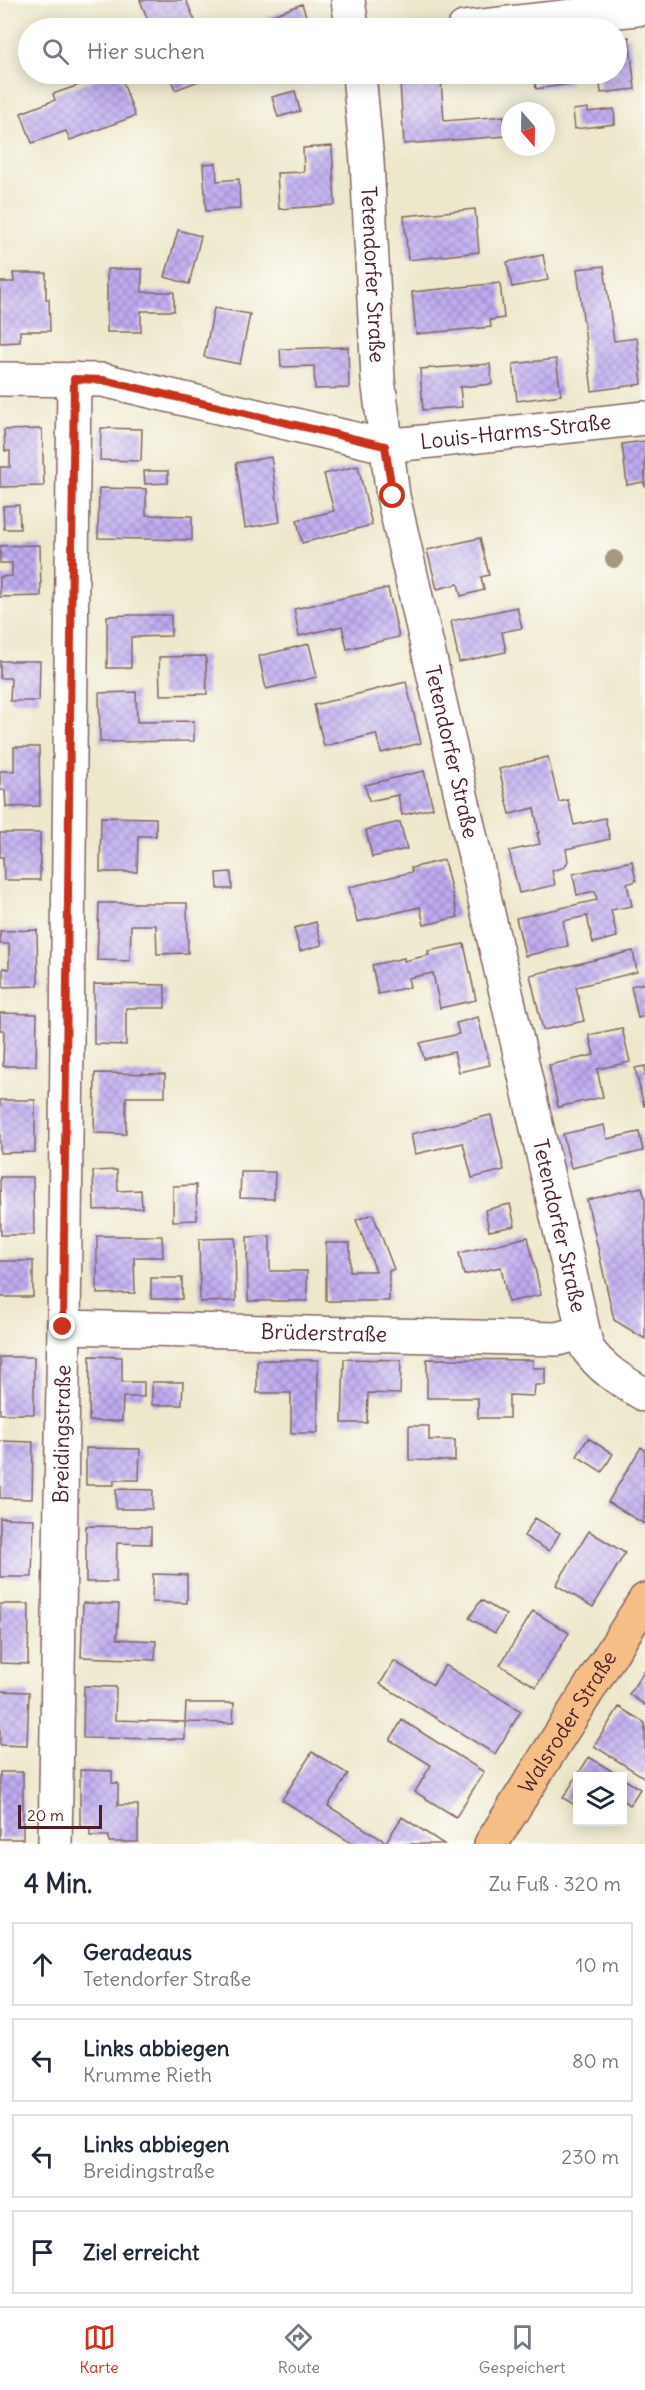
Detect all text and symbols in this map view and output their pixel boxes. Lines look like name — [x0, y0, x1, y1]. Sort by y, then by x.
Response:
search box — [18, 18, 627, 84]
icon: search — [39, 35, 72, 68]
text: Hier suchen — [87, 37, 205, 65]
north arrow — [501, 102, 555, 156]
street label: Tetendorfer Straße — [355, 186, 391, 363]
street label: Louis-Harms-Straße — [419, 408, 612, 455]
route start — [379, 482, 405, 508]
street label: Tetendorfer Straße — [419, 663, 485, 841]
street label: Tetendorfer Straße — [527, 1136, 592, 1315]
route end — [49, 1313, 75, 1339]
street label: Brüderstraße — [260, 1318, 387, 1348]
street label: Breidingstraße — [47, 1365, 76, 1504]
street label: Walsroder Straße — [512, 1646, 623, 1798]
map controls — [573, 1772, 627, 1826]
button: layers — [573, 1772, 627, 1826]
scale bar — [18, 1802, 102, 1830]
text: 20 m — [27, 1805, 64, 1825]
text: 4 Min. — [24, 1867, 92, 1900]
text: Zu Fuß · 320 m — [489, 1871, 621, 1896]
text: Geradeaus — [83, 1938, 192, 1966]
icon: ahead — [26, 1948, 59, 1981]
text: 10 m — [576, 1952, 619, 1977]
text: Tetendorfer Straße — [83, 1966, 251, 1991]
text: Links abbiegen — [83, 2034, 230, 2062]
icon: left — [26, 2044, 59, 2077]
text: 80 m — [572, 2048, 619, 2073]
text: Krumme Rieth — [83, 2062, 212, 2087]
text: Links abbiegen — [83, 2130, 230, 2158]
icon: left — [26, 2140, 59, 2173]
text: 230 m — [561, 2144, 619, 2169]
text: Breidingstraße — [83, 2158, 215, 2183]
icon: arrive — [26, 2236, 59, 2269]
text: Ziel erreicht — [83, 2238, 200, 2266]
tab: Karte — [79, 2321, 119, 2377]
tab: Route — [278, 2321, 320, 2377]
tab: Gespeichert — [479, 2321, 566, 2377]

